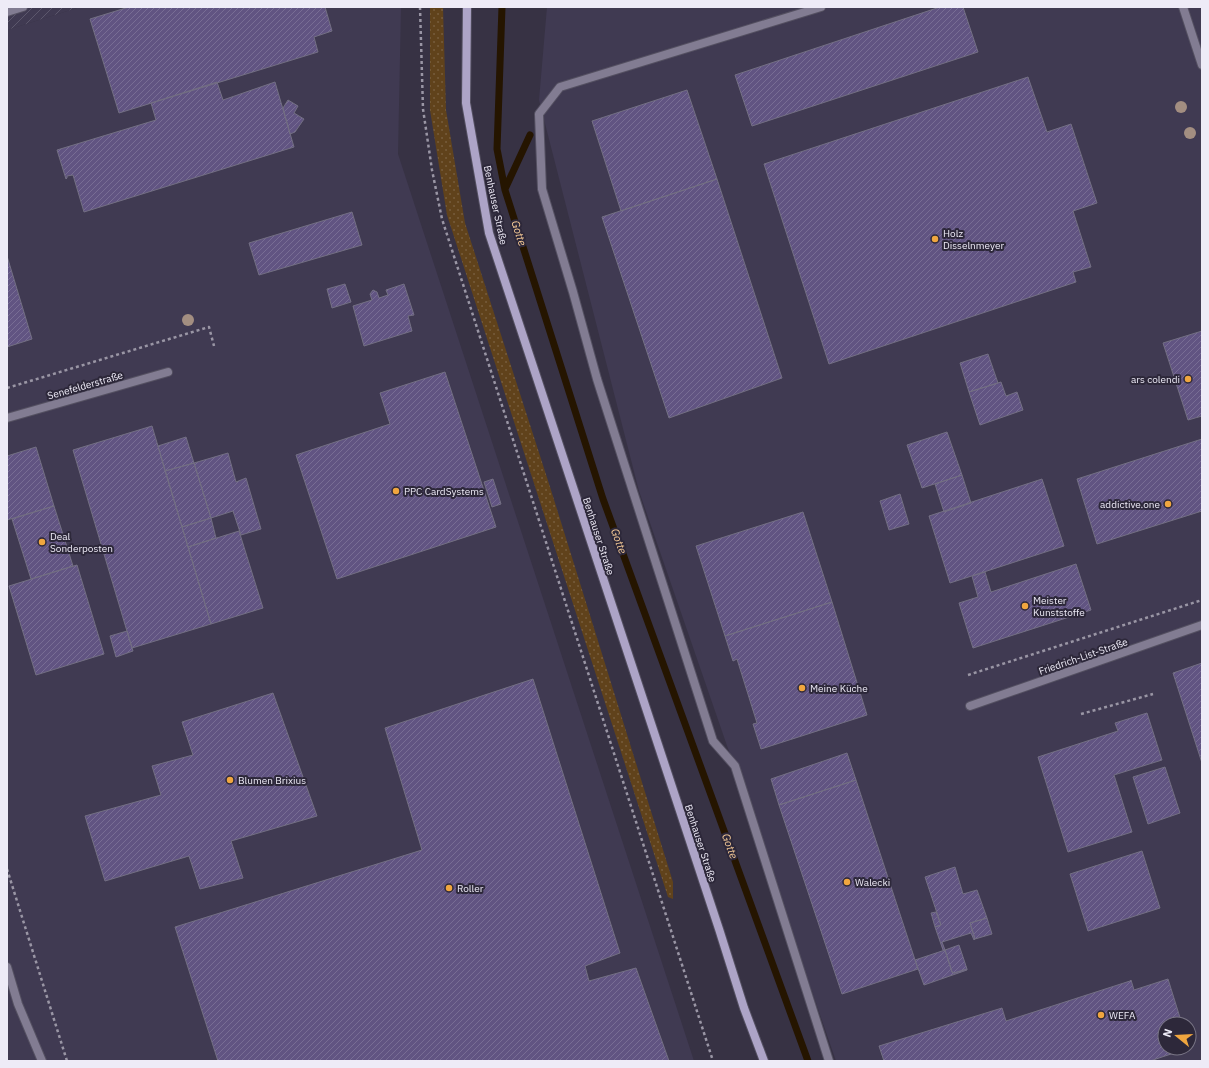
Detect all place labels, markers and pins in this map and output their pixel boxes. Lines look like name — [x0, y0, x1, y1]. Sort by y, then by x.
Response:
place label: Holz Disselnmeyer — [943, 227, 1004, 252]
marker: Holz Disselnmeyer — [930, 234, 940, 244]
place label: ars colendi — [1131, 373, 1180, 386]
marker: ars colendi — [1183, 374, 1193, 384]
place label: PPC CardSystems — [404, 485, 484, 498]
marker: PPC CardSystems — [391, 486, 401, 496]
place label: addictive.one — [1100, 498, 1161, 511]
marker: addictive.one — [1163, 499, 1173, 509]
place label: Deal Sonderposten — [50, 530, 113, 555]
marker: Deal Sonderposten — [37, 537, 47, 547]
place label: Meister Kunststoffe — [1033, 594, 1085, 619]
marker: Meister Kunststoffe — [1020, 601, 1030, 611]
place label: Meine Küche — [810, 682, 868, 695]
marker: Meine Küche — [797, 683, 807, 693]
place label: Blumen Brixius — [238, 774, 306, 787]
marker: Blumen Brixius — [225, 775, 235, 785]
place label: Walecki — [855, 876, 890, 889]
marker: Walecki — [842, 877, 852, 887]
place label: Roller — [457, 882, 484, 895]
marker: Roller — [444, 883, 454, 893]
place label: WEFA — [1109, 1009, 1136, 1022]
marker: WEFA — [1096, 1010, 1106, 1020]

